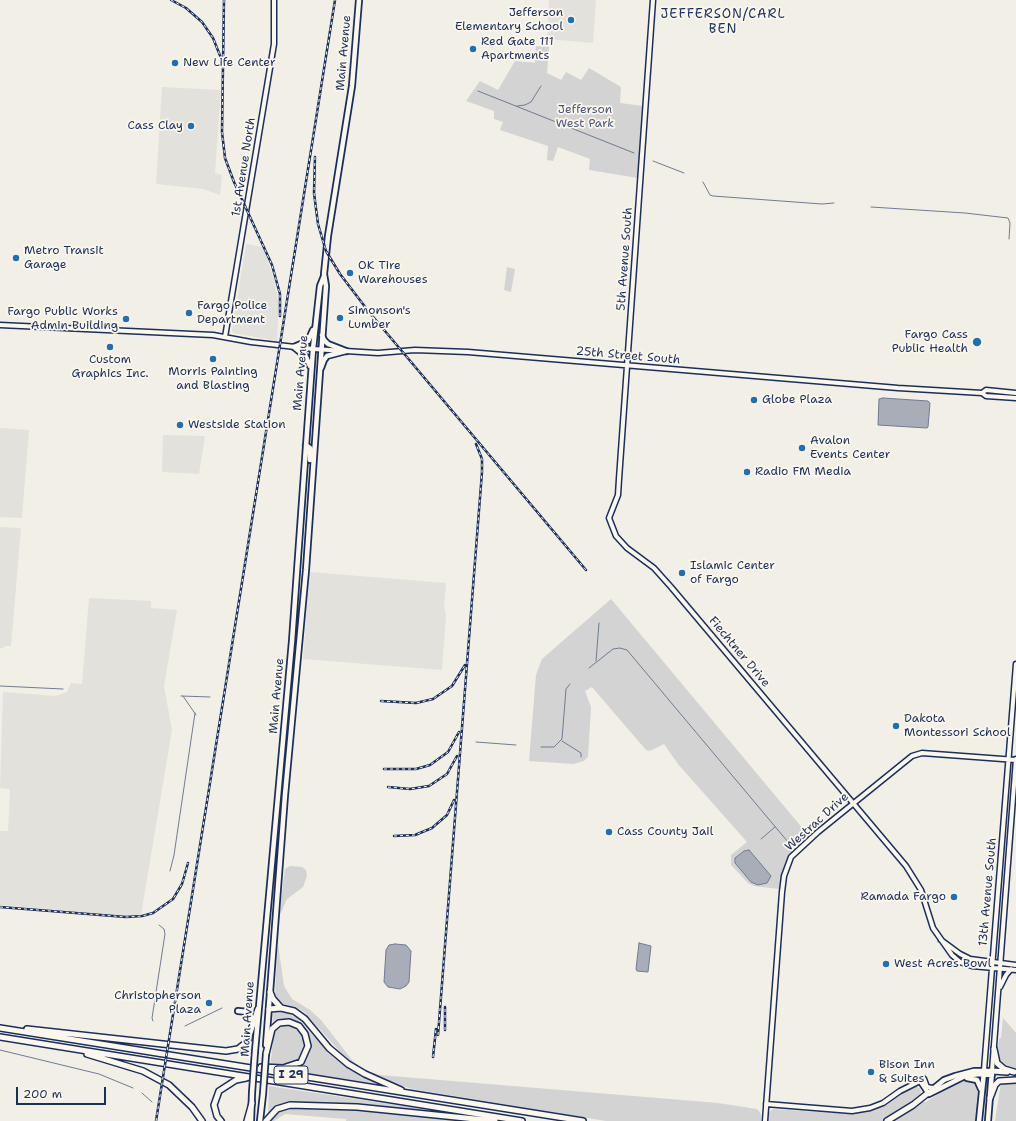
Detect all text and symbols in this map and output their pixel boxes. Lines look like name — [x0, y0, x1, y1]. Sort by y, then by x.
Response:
place label: Jefferson Elementary School — [455, 6, 563, 34]
district label: JEFFERSON/CARL BEN — [660, 7, 786, 38]
street label: Main Avenue — [334, 15, 354, 91]
marker: Jefferson Elementary School — [566, 15, 576, 25]
place label: Red Gate 111 Apartments — [481, 35, 554, 63]
marker: Red Gate 111 Apartments — [468, 44, 478, 54]
place label: New Life Center — [183, 56, 276, 70]
marker: New Life Center — [170, 58, 180, 68]
park label: Jefferson West Park — [556, 103, 614, 131]
street label: 1st Avenue North — [229, 116, 259, 218]
place label: Cass Clay — [128, 119, 183, 133]
marker: Cass Clay — [186, 121, 196, 131]
street label: 5th Avenue South — [614, 207, 636, 311]
place label: Metro Transit Garage — [24, 244, 104, 272]
marker: Metro Transit Garage — [11, 253, 21, 263]
place label: OK Tire Warehouses — [358, 259, 428, 287]
marker: OK Tire Warehouses — [345, 268, 355, 278]
place label: Fargo Police Department — [197, 299, 267, 327]
place label: Simonson's Lumber — [348, 304, 411, 332]
place label: Fargo Public Works Admin Building — [7, 305, 118, 333]
marker: Fargo Police Department — [184, 308, 194, 318]
marker: Simonson's Lumber — [335, 313, 345, 323]
marker: Fargo Public Works Admin Building — [121, 314, 131, 324]
place label: Fargo Cass Public Health — [892, 328, 968, 356]
street label: Main Avenue — [291, 335, 311, 411]
marker: Fargo Cass Public Health — [971, 336, 983, 348]
marker: Custom Graphics Inc. — [105, 342, 115, 352]
street label: 25th Street South — [575, 344, 681, 368]
place label: Custom Graphics Inc. — [71, 353, 149, 381]
marker: Morris Painting and Blasting — [208, 354, 218, 364]
place label: Morris Painting and Blasting — [168, 365, 258, 393]
place label: Globe Plaza — [762, 393, 832, 407]
marker: Globe Plaza — [749, 395, 759, 405]
place label: Westside Station — [188, 418, 286, 432]
marker: Westside Station — [175, 420, 185, 430]
place label: Avalon Events Center — [810, 434, 890, 462]
marker: Avalon Events Center — [797, 443, 807, 453]
place label: Radio FM Media — [755, 465, 851, 479]
marker: Radio FM Media — [742, 467, 752, 477]
place label: Islamic Center of Fargo — [690, 559, 775, 587]
marker: Islamic Center of Fargo — [677, 568, 687, 578]
street label: Fiechtner Drive — [705, 614, 773, 690]
street label: Main Avenue — [267, 658, 287, 734]
place label: Dakota Montessori School — [904, 712, 1011, 740]
marker: Dakota Montessori School — [891, 721, 901, 731]
street label: Westrac Drive — [782, 790, 852, 854]
place label: Cass County Jail — [617, 825, 713, 839]
marker: Cass County Jail — [604, 827, 614, 837]
street label: 13th Avenue South — [976, 837, 1000, 947]
place label: Ramada Fargo — [861, 890, 946, 904]
marker: Ramada Fargo — [949, 892, 959, 902]
place label: West Acres Bowl — [894, 957, 991, 971]
marker: West Acres Bowl — [881, 959, 891, 969]
street label: Main Avenue — [238, 981, 258, 1057]
place label: Christopherson Plaza — [114, 989, 201, 1017]
marker: Christopherson Plaza — [204, 998, 214, 1008]
place label: Bison Inn & Suites — [879, 1058, 935, 1086]
road number: I 29 — [274, 1066, 308, 1084]
marker: Bison Inn & Suites — [866, 1067, 876, 1077]
scale bar — [18, 1079, 108, 1105]
text: 200 m — [23, 1086, 62, 1102]

